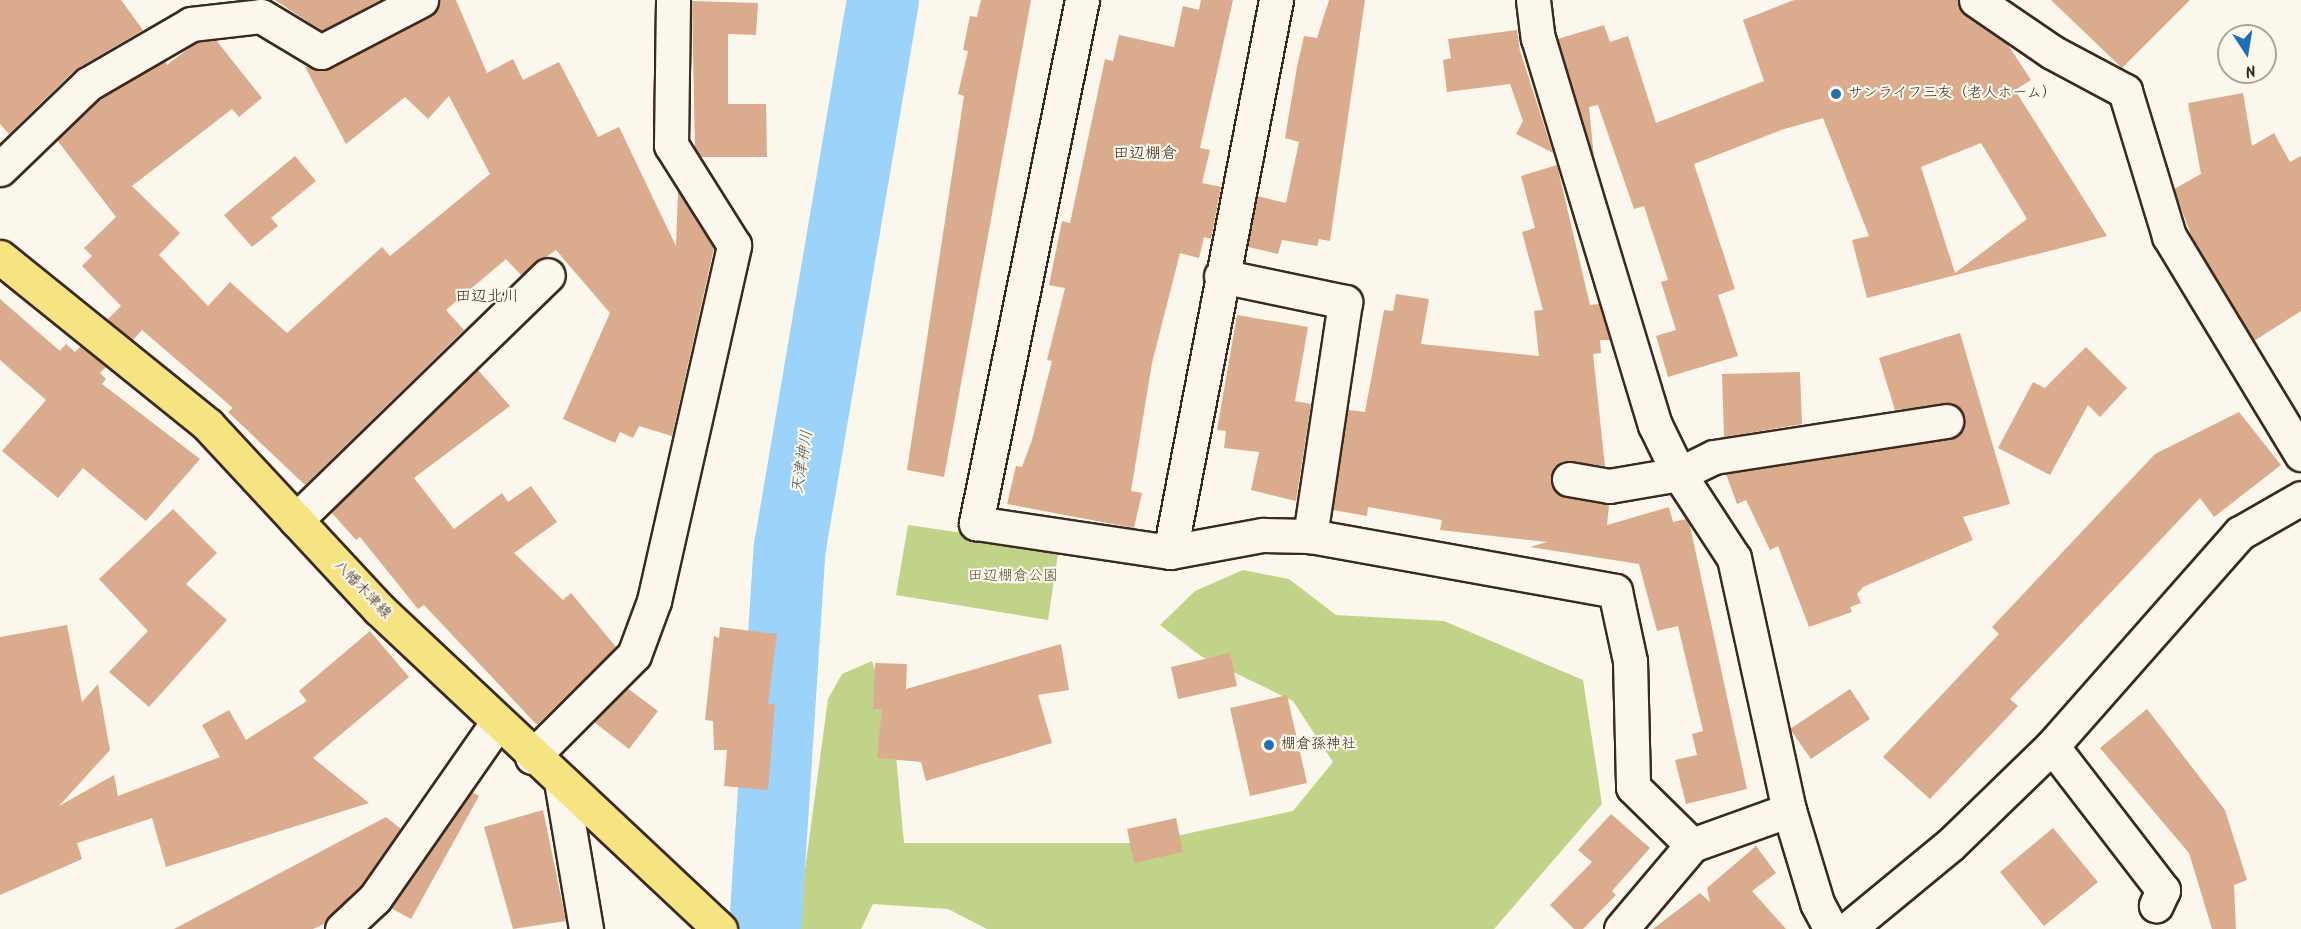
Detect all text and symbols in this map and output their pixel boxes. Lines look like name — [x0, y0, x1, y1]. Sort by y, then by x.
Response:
north arrow — [2217, 24, 2277, 84]
text: N — [2243, 57, 2258, 83]
place label: サンライフ三友（老人ホーム） — [1848, 85, 2058, 103]
marker: サンライフ三友（老人ホーム） — [1829, 87, 1843, 101]
district label: 田辺棚倉 — [1113, 144, 1177, 164]
district label: 田辺北川 — [455, 287, 519, 307]
water label: 天津神川 — [789, 429, 817, 495]
street label: 八幡木津線 — [329, 557, 395, 623]
park label: 田辺棚倉公園 — [968, 568, 1058, 586]
place label: 棚倉孫神社 — [1281, 736, 1356, 754]
marker: 棚倉孫神社 — [1262, 738, 1276, 752]

